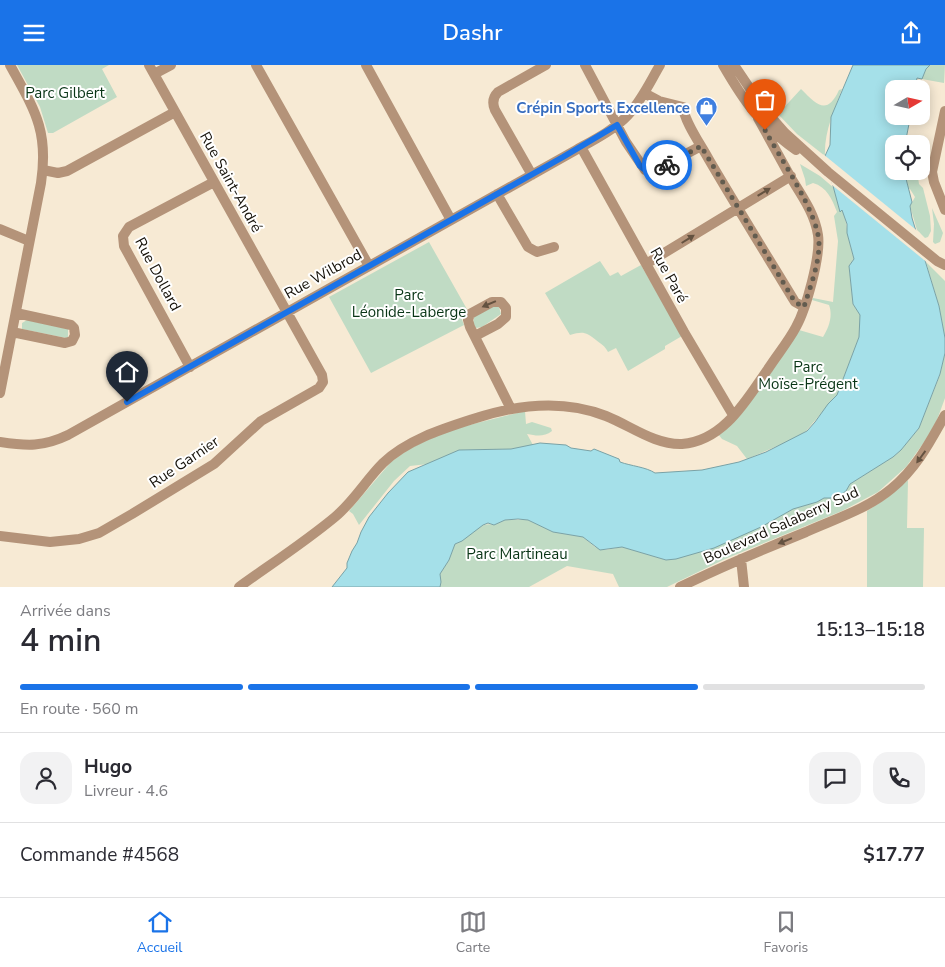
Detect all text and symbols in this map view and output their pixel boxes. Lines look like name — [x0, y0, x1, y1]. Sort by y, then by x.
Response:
text: Dashr — [443, 18, 502, 48]
icon: menu — [20, 19, 48, 47]
icon: share — [897, 19, 925, 47]
pin — [744, 79, 786, 130]
north arrow — [885, 80, 930, 125]
map controls — [885, 80, 930, 180]
park label: Parc Gilbert — [25, 83, 106, 103]
icon: bag — [751, 86, 779, 114]
shop icon: Crépin Sports Excellence — [694, 96, 718, 127]
place label: Crépin Sports Excellence — [516, 98, 690, 118]
street label: Rue Saint-André — [195, 128, 267, 236]
button: locate — [885, 135, 930, 180]
courier — [642, 140, 692, 190]
icon: bike — [653, 151, 681, 179]
one-way arrow — [758, 188, 771, 197]
street label: Rue Dollard — [130, 234, 186, 314]
one-way arrow — [681, 234, 694, 243]
street label: Rue Wilbrod — [281, 244, 365, 304]
street label: Rue Paré — [646, 244, 692, 306]
park label: Parc Léonide-Laberge — [352, 285, 466, 322]
one-way arrow — [482, 301, 496, 309]
pin — [106, 351, 148, 402]
park label: Parc Moïse-Prégent — [758, 357, 859, 394]
icon: home — [113, 358, 141, 386]
street label: Rue Garnier — [145, 431, 223, 493]
one-way arrow — [915, 450, 926, 463]
street label: Boulevard Salaberry Sud — [700, 482, 862, 568]
one-way arrow — [777, 537, 792, 545]
park label: Parc Martineau — [466, 544, 568, 564]
text: Arrivée dans — [20, 600, 111, 622]
text: 15:13–15:18 — [815, 617, 925, 643]
text: 4 min — [20, 619, 102, 662]
text: En route · 560 m — [20, 698, 139, 720]
button: person — [20, 752, 72, 804]
button: chat — [809, 752, 861, 804]
button: phone — [873, 752, 925, 804]
text: Hugo — [84, 754, 132, 780]
text: Livreur · 4.6 — [84, 780, 168, 802]
text: Commande #4568 — [20, 842, 179, 868]
text: $17.77 — [863, 842, 925, 868]
tab: Accueil — [137, 908, 182, 957]
tab: Carte — [456, 908, 490, 957]
tab: Favoris — [764, 908, 808, 957]

